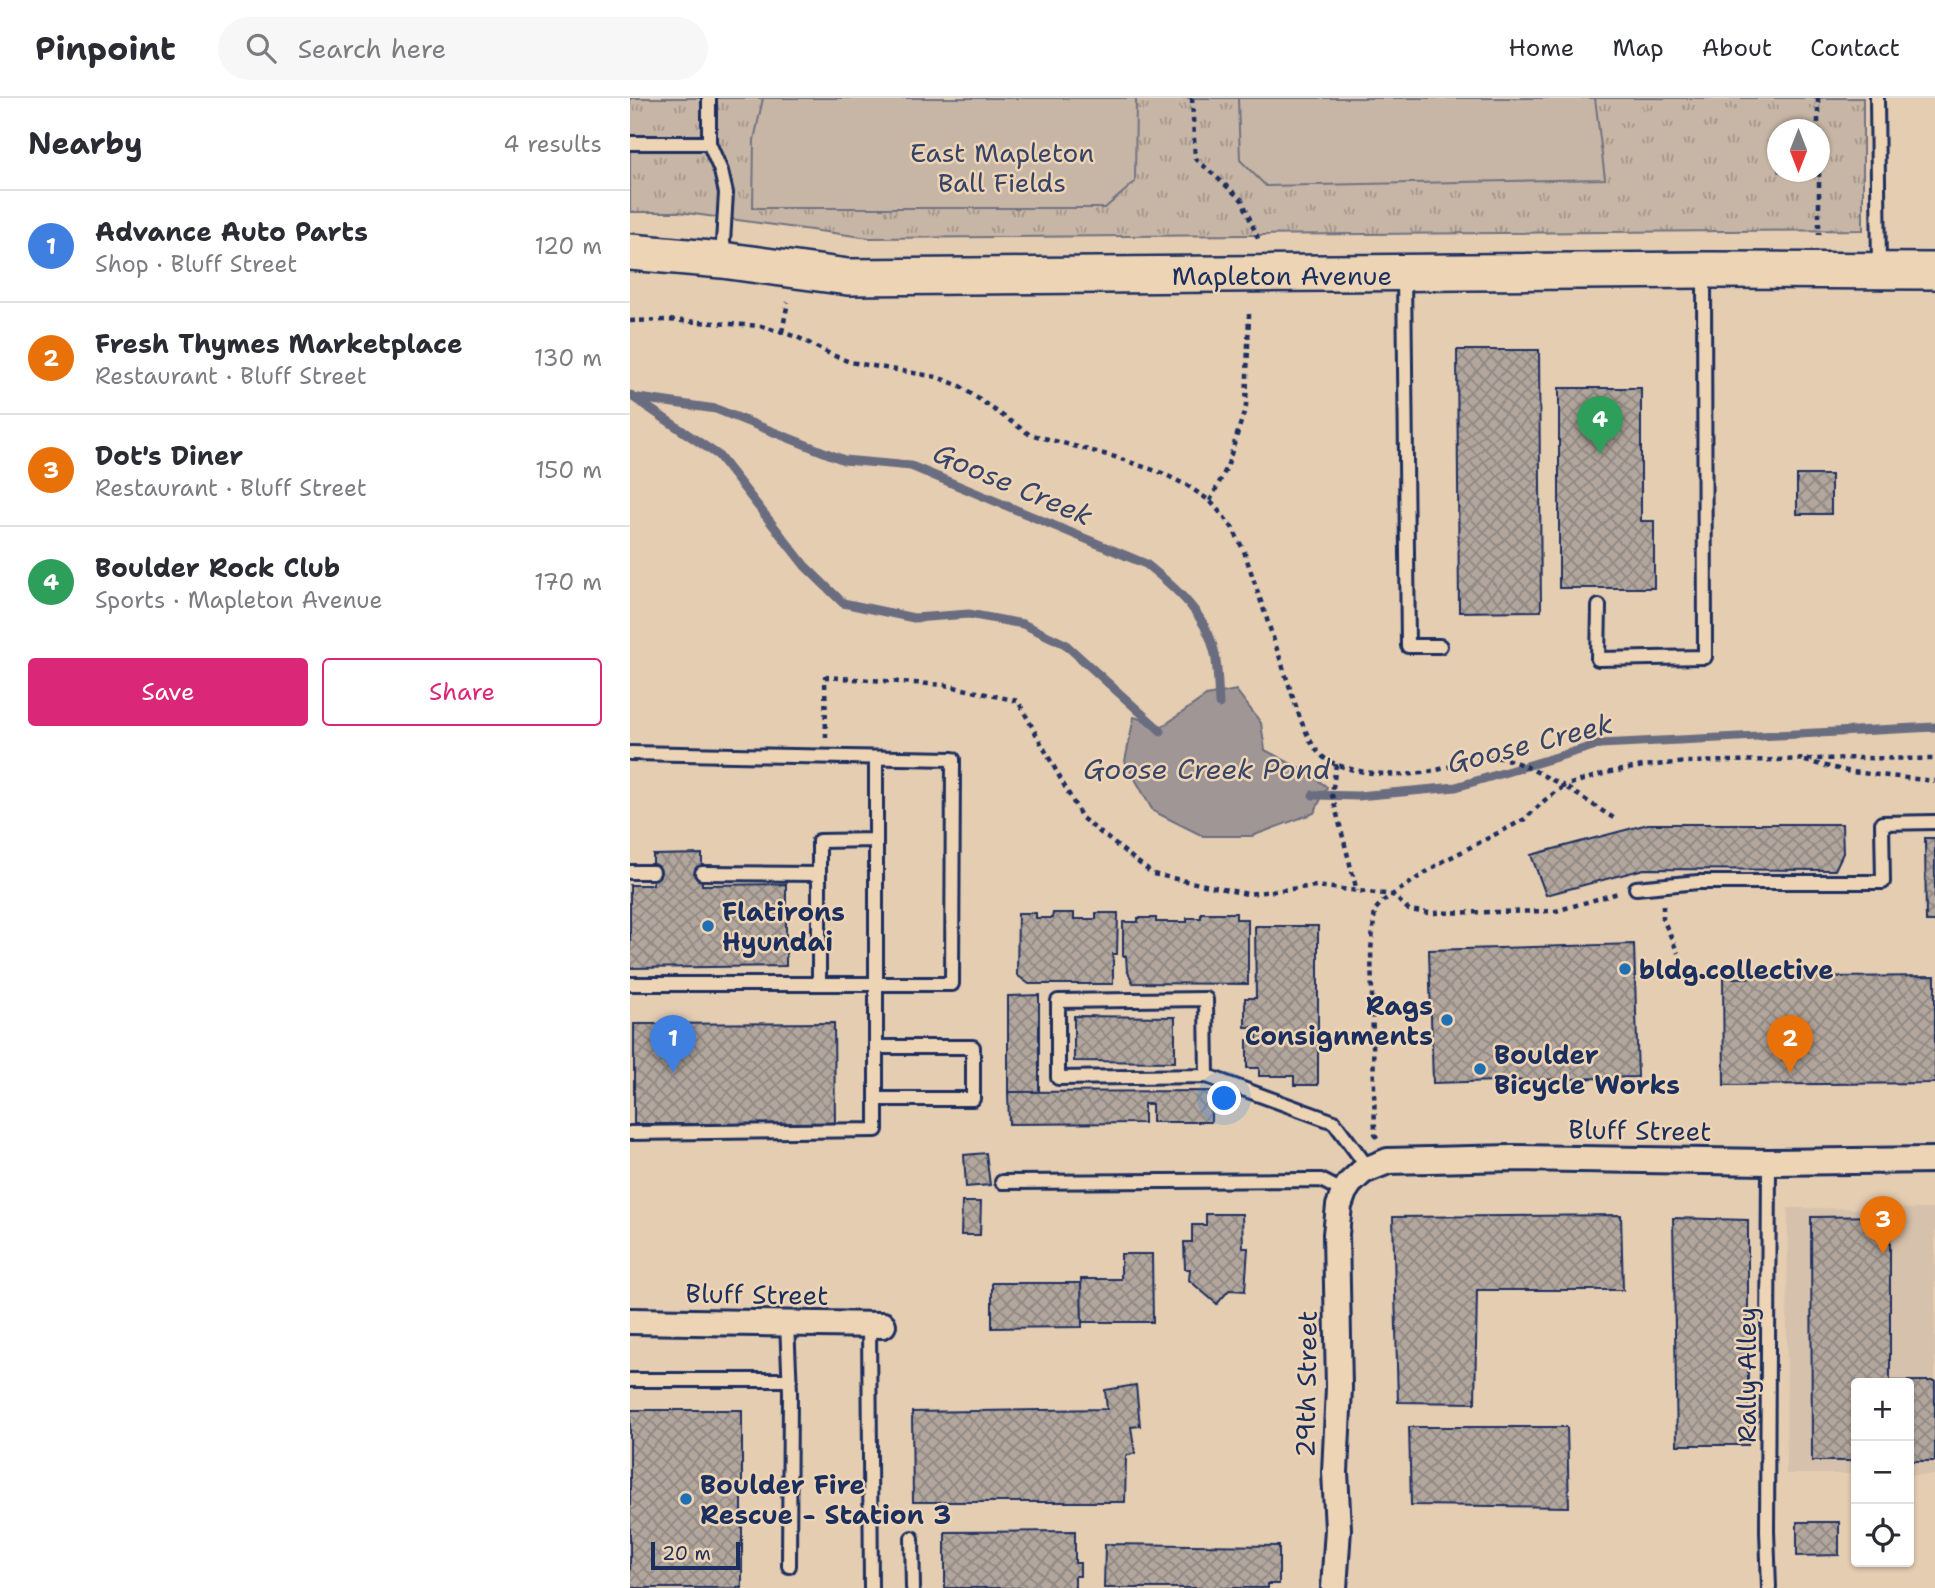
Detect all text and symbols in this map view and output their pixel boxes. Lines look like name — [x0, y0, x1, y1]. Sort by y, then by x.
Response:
search box — [218, 17, 708, 80]
text: Pinpoint — [35, 26, 176, 71]
icon: search — [242, 29, 280, 67]
text: Search here — [298, 31, 446, 66]
text: Home — [1508, 32, 1574, 64]
text: Map — [1612, 32, 1664, 64]
text: About — [1702, 32, 1772, 64]
text: Contact — [1810, 32, 1900, 64]
north arrow — [1767, 119, 1830, 182]
text: Nearby — [28, 123, 143, 164]
text: 4 results — [503, 129, 602, 159]
park label: East Mapleton Ball Fields — [910, 135, 1094, 200]
text: Advance Auto Parts — [95, 214, 368, 249]
text: 1 — [46, 231, 56, 261]
text: 120 m — [534, 231, 602, 261]
text: Shop · Bluff Street — [95, 249, 297, 279]
street label: Mapleton Avenue — [1172, 258, 1392, 293]
text: Fresh Thymes Marketplace — [95, 326, 463, 361]
text: 2 — [43, 343, 59, 373]
text: 130 m — [534, 343, 602, 373]
text: Restaurant · Bluff Street — [95, 361, 367, 391]
pin: 4 — [1577, 396, 1623, 454]
water label: Goose Creek — [927, 433, 1099, 535]
text: Dot's Diner — [95, 438, 243, 473]
text: 3 — [43, 455, 59, 485]
text: 150 m — [535, 455, 602, 485]
text: Restaurant · Bluff Street — [95, 473, 367, 503]
text: Boulder Rock Club — [95, 550, 340, 585]
text: 4 — [43, 567, 59, 597]
text: 170 m — [534, 567, 602, 597]
text: Sports · Mapleton Avenue — [95, 585, 383, 615]
button: Save — [28, 658, 308, 726]
button: Share — [322, 658, 602, 726]
water label: Goose Creek — [1443, 704, 1617, 782]
water label: Goose Creek Pond — [1083, 750, 1331, 788]
place label: Flatirons Hyundai — [722, 894, 845, 959]
marker: Flatirons Hyundai — [700, 918, 716, 934]
place label: bldg.collective — [1639, 952, 1834, 987]
marker: bldg.collective — [1617, 961, 1633, 977]
place label: Rags Consignments — [1245, 988, 1433, 1053]
marker: Rags Consignments — [1439, 1012, 1455, 1028]
pin: 1 — [650, 1015, 696, 1073]
pin: 2 — [1767, 1015, 1813, 1073]
place label: Boulder Bicycle Works — [1494, 1037, 1680, 1102]
marker: Boulder Bicycle Works — [1472, 1061, 1488, 1077]
your location — [1207, 1081, 1241, 1115]
street label: Bluff Street — [1568, 1111, 1712, 1149]
pin: 3 — [1860, 1196, 1906, 1254]
street label: Bluff Street — [685, 1275, 829, 1313]
street label: Rally Alley — [1729, 1307, 1764, 1443]
street label: 29th Street — [1287, 1310, 1325, 1458]
map controls — [1851, 1378, 1914, 1567]
button: + — [1851, 1378, 1914, 1441]
button: − — [1851, 1441, 1914, 1504]
place label: Boulder Fire Rescue - Station 3 — [700, 1467, 951, 1532]
marker: Boulder Fire Rescue - Station 3 — [678, 1491, 694, 1507]
button: locate — [1851, 1504, 1914, 1567]
scale bar — [651, 1539, 740, 1571]
text: 20 m — [662, 1541, 711, 1566]

